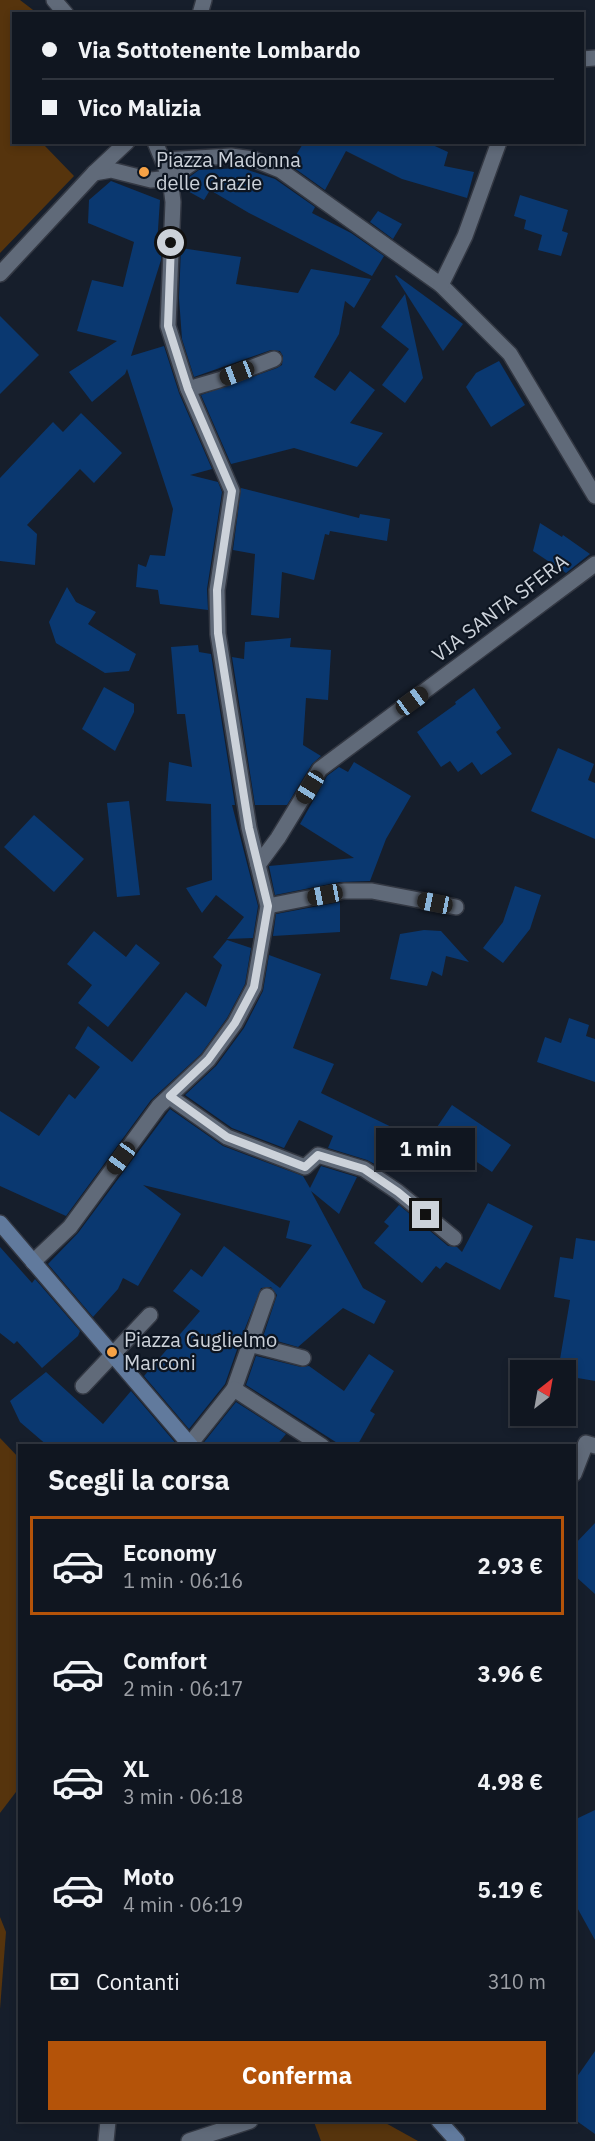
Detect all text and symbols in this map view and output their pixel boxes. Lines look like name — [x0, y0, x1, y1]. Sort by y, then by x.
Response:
text: Via Sottotenente Lombardo — [78, 35, 360, 64]
text: Vico Malizia — [78, 93, 201, 122]
place label: Piazza Madonna delle Grazie — [156, 146, 301, 196]
marker: Piazza Madonna delle Grazie — [137, 165, 151, 179]
route start — [157, 229, 184, 256]
car — [217, 358, 257, 388]
street label: VIA SANTA SFERA — [426, 547, 573, 668]
car — [392, 683, 432, 719]
car — [293, 767, 327, 807]
car — [306, 883, 344, 907]
car — [416, 891, 454, 915]
callout: 1 min — [376, 1128, 476, 1170]
text: 1 min — [399, 1135, 452, 1162]
car — [103, 1138, 139, 1178]
route end — [412, 1201, 439, 1228]
place label: Piazza Guglielmo Marconi — [124, 1326, 277, 1376]
marker: Piazza Guglielmo Marconi — [105, 1345, 119, 1359]
north arrow — [510, 1360, 576, 1426]
map controls — [510, 1360, 576, 1426]
text: Scegli la corsa — [48, 1462, 230, 1497]
text: Economy — [123, 1538, 217, 1567]
icon: car — [51, 1539, 105, 1593]
text: 2.93 € — [478, 1551, 543, 1580]
text: 1 min · 06:16 — [123, 1567, 243, 1594]
text: Comfort — [123, 1646, 207, 1675]
icon: car — [51, 1647, 105, 1701]
text: 3.96 € — [478, 1659, 543, 1688]
text: 2 min · 06:17 — [123, 1675, 243, 1702]
text: XL — [123, 1754, 149, 1783]
icon: car — [51, 1755, 105, 1809]
text: 4.98 € — [478, 1767, 543, 1796]
text: 3 min · 06:18 — [123, 1783, 243, 1810]
text: Moto — [123, 1862, 174, 1891]
icon: car — [51, 1863, 105, 1917]
text: 5.19 € — [478, 1875, 543, 1904]
text: 4 min · 06:19 — [123, 1891, 243, 1918]
icon: cash — [48, 1965, 81, 1998]
text: Contanti — [96, 1967, 180, 1996]
text: 310 m — [488, 1968, 546, 1995]
button: Conferma — [48, 2041, 546, 2110]

